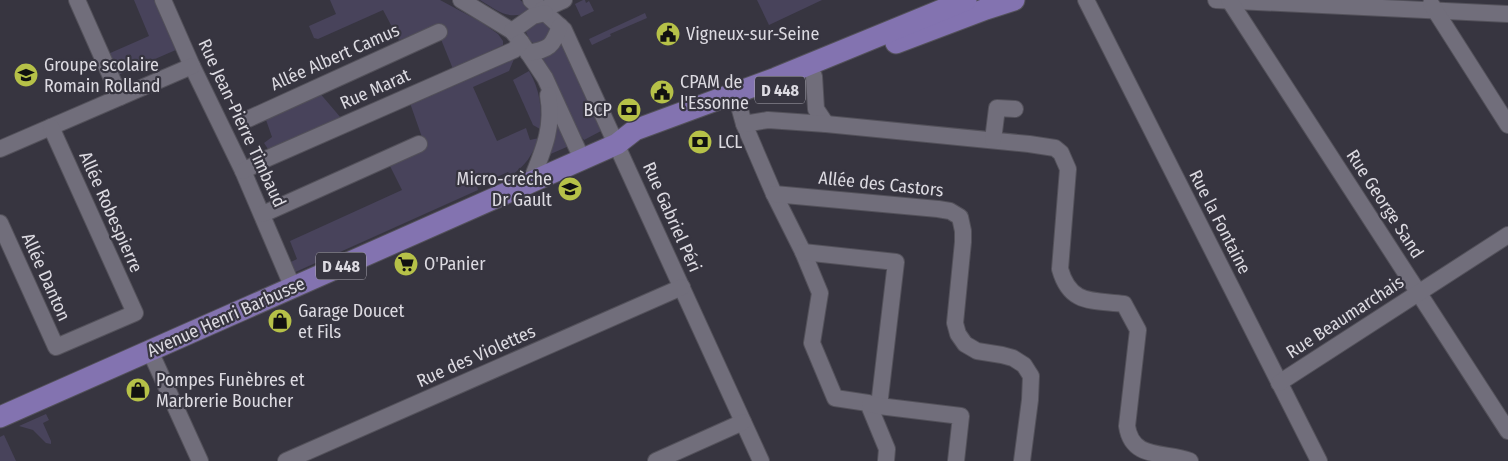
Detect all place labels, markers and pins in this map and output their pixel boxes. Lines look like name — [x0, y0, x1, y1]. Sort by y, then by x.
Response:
public building icon: Vigneux-sur-Seine — [655, 21, 681, 47]
place label: Vigneux-sur-Seine — [686, 23, 819, 45]
place label: Groupe scolaire Romain Rolland — [44, 54, 160, 97]
school or university icon: Groupe scolaire Romain Rolland — [13, 62, 39, 88]
place label: CPAM de l'Essonne — [680, 71, 749, 114]
public building icon: CPAM de l'Essonne — [649, 79, 675, 105]
bank icon: BCP — [616, 97, 642, 123]
place label: BCP — [584, 99, 612, 121]
bank icon: LCL — [687, 129, 713, 155]
place label: LCL — [718, 131, 742, 153]
place label: Micro-crèche Dr Gault — [457, 168, 552, 211]
school or university icon: Micro-crèche Dr Gault — [557, 176, 583, 202]
supermarket icon: O'Panier — [393, 251, 419, 277]
place label: O'Panier — [424, 253, 486, 275]
place label: Garage Doucet et Fils — [298, 300, 404, 343]
shop icon: Garage Doucet et Fils — [267, 308, 293, 334]
place label: Pompes Funèbres et Marbrerie Boucher — [156, 369, 305, 412]
shop icon: Pompes Funèbres et Marbrerie Boucher — [125, 377, 151, 403]

